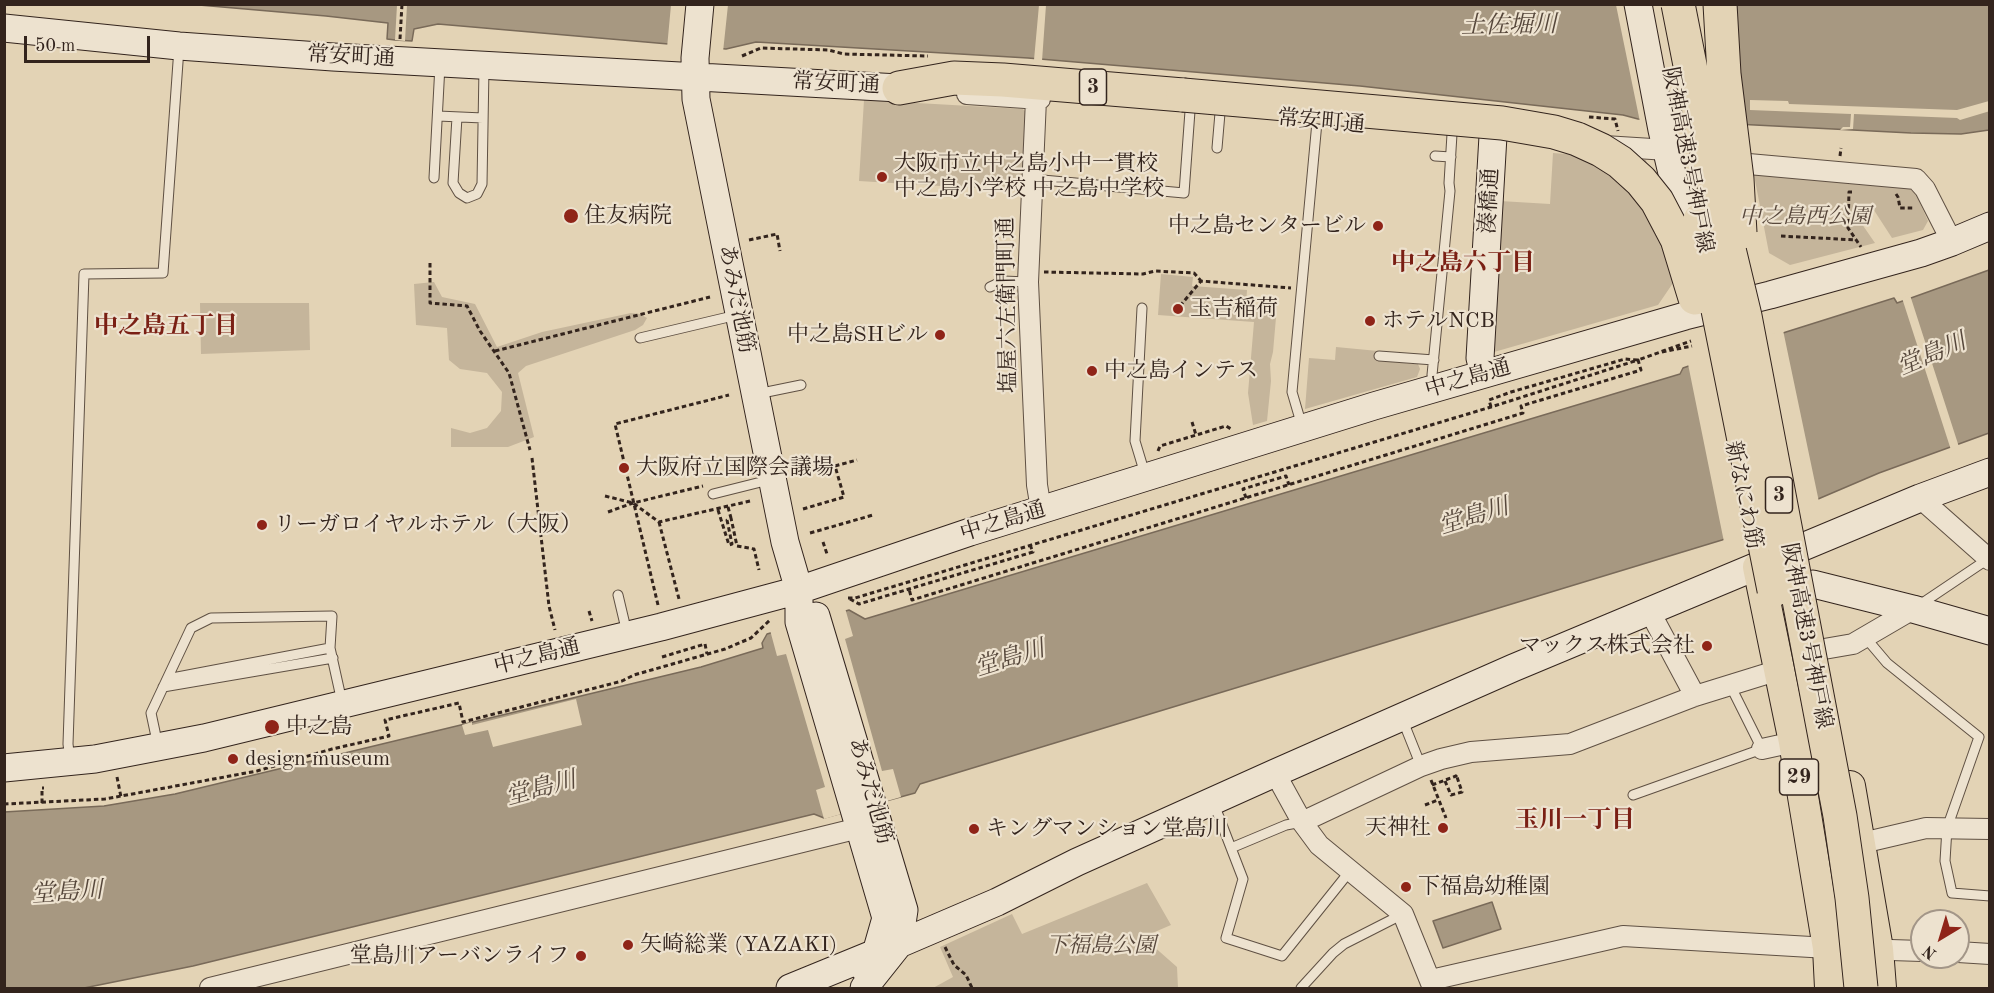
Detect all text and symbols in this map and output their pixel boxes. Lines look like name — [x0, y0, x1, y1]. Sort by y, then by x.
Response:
water label: 土佐堀川 — [1461, 11, 1557, 41]
scale bar — [27, 24, 153, 62]
text: 50 m — [35, 37, 75, 55]
street label: 常安町通 — [306, 42, 396, 72]
street label: 阪神高速3号神戸線 — [1656, 65, 1718, 255]
street label: 常安町通 — [791, 69, 881, 99]
road number: 3 — [1080, 69, 1106, 105]
street label: 常安町通 — [1276, 105, 1366, 139]
place label: 大阪市立中之島小中一貫校 中之島小学校 中之島中学校 — [894, 151, 1164, 202]
street label: 湊橋通 — [1475, 167, 1505, 235]
marker: 大阪市立中之島小中一貫校 中之島小学校 中之島中学校 — [875, 170, 889, 184]
place label: 住友病院 — [584, 203, 672, 229]
park label: 中之島西公園 — [1739, 204, 1871, 230]
marker: 住友病院 — [562, 207, 580, 225]
place label: 中之島センタービル — [1168, 213, 1366, 239]
street label: 塩屋六左衛門町通 — [993, 217, 1023, 393]
marker: 中之島センタービル — [1371, 219, 1385, 233]
street label: あみだ池筋 — [713, 242, 759, 356]
district label: 中之島六丁目 — [1391, 250, 1535, 278]
place label: 玉吉稲荷 — [1190, 296, 1278, 322]
marker: 玉吉稲荷 — [1171, 302, 1185, 316]
place label: ホテルNCB — [1382, 308, 1495, 334]
district label: 中之島五丁目 — [94, 313, 238, 341]
marker: ホテルNCB — [1363, 314, 1377, 328]
place label: 中之島SHビル — [787, 322, 928, 348]
marker: 中之島SHビル — [933, 328, 947, 342]
water label: 堂島川 — [1893, 328, 1971, 382]
street label: 中之島通 — [1422, 354, 1514, 404]
place label: 中之島インテス — [1104, 358, 1258, 384]
marker: 中之島インテス — [1085, 364, 1099, 378]
street label: 新なにわ筋 — [1719, 438, 1767, 552]
place label: 大阪府立国際会議場 — [636, 455, 834, 481]
marker: 大阪府立国際会議場 — [617, 461, 631, 475]
road number: 3 — [1766, 477, 1792, 513]
water label: 堂島川 — [1435, 493, 1513, 541]
street label: 中之島通 — [957, 497, 1049, 547]
place label: リーガロイヤルホテル（大阪） — [274, 512, 582, 538]
marker: リーガロイヤルホテル（大阪） — [255, 518, 269, 532]
street label: 阪神高速3号神戸線 — [1775, 541, 1837, 731]
place label: マックス株式会社 — [1519, 633, 1695, 659]
street label: 中之島通 — [491, 634, 583, 680]
water label: 堂島川 — [971, 635, 1049, 683]
marker: マックス株式会社 — [1700, 639, 1714, 653]
place label: 中之島 — [286, 714, 352, 740]
marker: 中之島 — [263, 718, 281, 736]
street label: あみだ池筋 — [842, 734, 898, 848]
place label: design museum — [245, 746, 390, 772]
marker: design museum — [226, 752, 240, 766]
road number: 29 — [1780, 759, 1818, 795]
water label: 堂島川 — [502, 766, 580, 812]
district label: 玉川一丁目 — [1515, 807, 1635, 835]
place label: 天神社 — [1365, 815, 1431, 841]
place label: キングマンション堂島川 — [986, 816, 1228, 842]
marker: 天神社 — [1436, 821, 1450, 835]
marker: キングマンション堂島川 — [967, 822, 981, 836]
place label: 下福島幼稚園 — [1418, 874, 1550, 900]
water label: 堂島川 — [30, 876, 104, 910]
marker: 下福島幼稚園 — [1399, 880, 1413, 894]
north arrow — [1910, 909, 1970, 969]
place label: 矢崎総業 (YAZAKI) — [640, 932, 837, 958]
park label: 下福島公園 — [1046, 933, 1156, 959]
marker: 矢崎総業 (YAZAKI) — [621, 938, 635, 952]
text: N — [1920, 942, 1940, 962]
place label: 堂島川アーバンライフ — [350, 943, 569, 969]
marker: 堂島川アーバンライフ — [574, 949, 588, 963]

